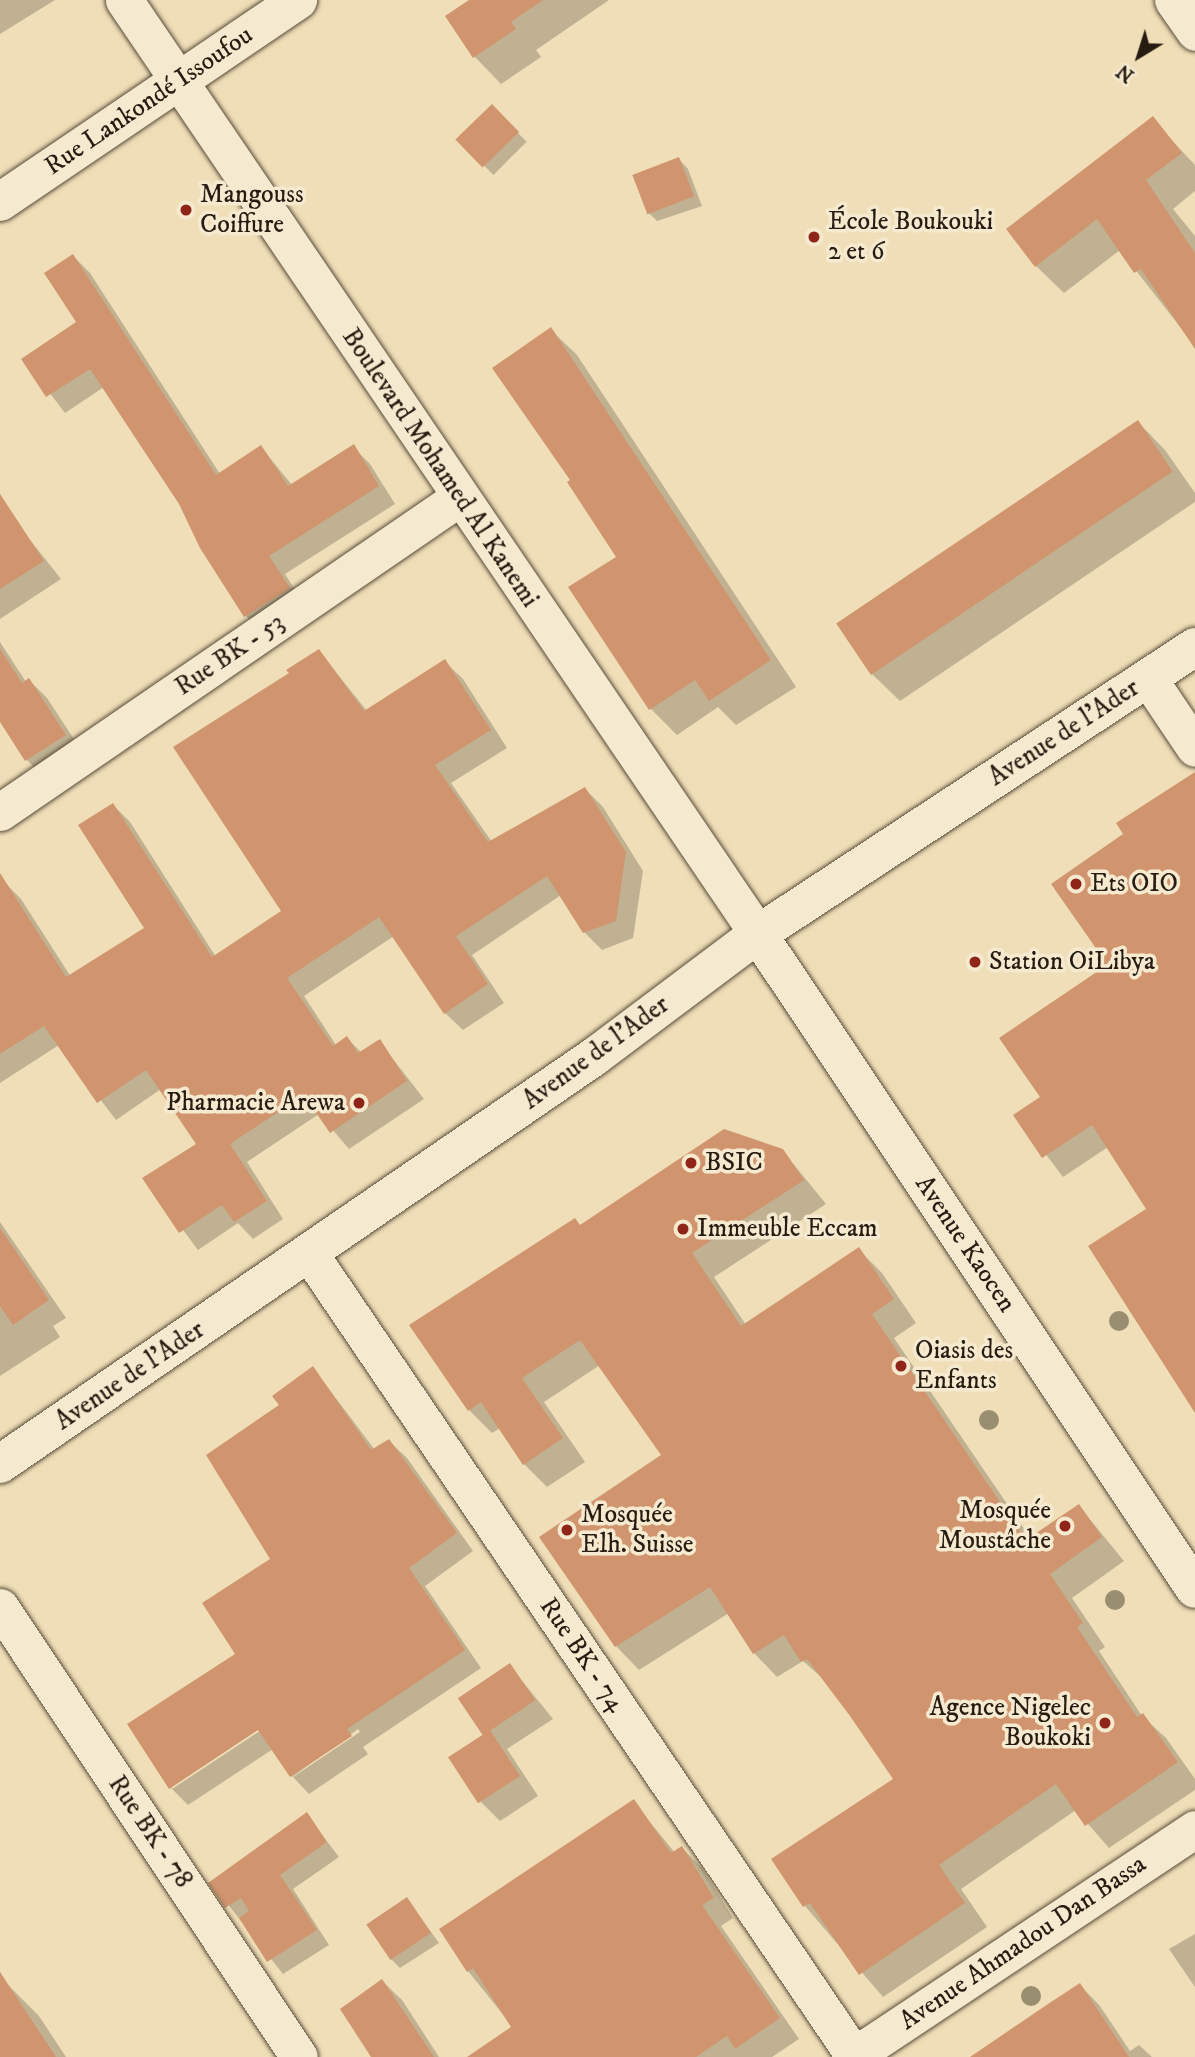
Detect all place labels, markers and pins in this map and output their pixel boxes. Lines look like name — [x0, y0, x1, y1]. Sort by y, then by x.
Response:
place label: Mangouss Coiffure — [200, 179, 304, 241]
marker: Mangouss Coiffure — [178, 202, 194, 218]
place label: École Boukouki 2 et 6 — [828, 206, 993, 268]
marker: École Boukouki 2 et 6 — [806, 229, 822, 245]
place label: Ets OIO — [1090, 868, 1178, 900]
marker: Ets OIO — [1068, 876, 1084, 892]
place label: Station OiLibya — [989, 946, 1155, 978]
marker: Station OiLibya — [967, 954, 983, 970]
place label: Pharmacie Arewa — [166, 1087, 345, 1119]
marker: Pharmacie Arewa — [351, 1095, 367, 1111]
place label: BSIC — [705, 1147, 763, 1179]
marker: BSIC — [683, 1155, 699, 1171]
place label: Immeuble Eccam — [697, 1213, 878, 1245]
marker: Immeuble Eccam — [675, 1221, 691, 1237]
place label: Oiasis des Enfants — [915, 1335, 1013, 1396]
marker: Oiasis des Enfants — [893, 1358, 909, 1374]
place label: Mosquée Moustâche — [939, 1495, 1051, 1556]
place label: Mosquée Elh. Suisse — [581, 1499, 694, 1560]
marker: Mosquée Moustâche — [1057, 1518, 1073, 1534]
marker: Mosquée Elh. Suisse — [559, 1522, 575, 1538]
place label: Agence Nigelec Boukoki — [930, 1692, 1091, 1754]
marker: Agence Nigelec Boukoki — [1097, 1715, 1113, 1731]

